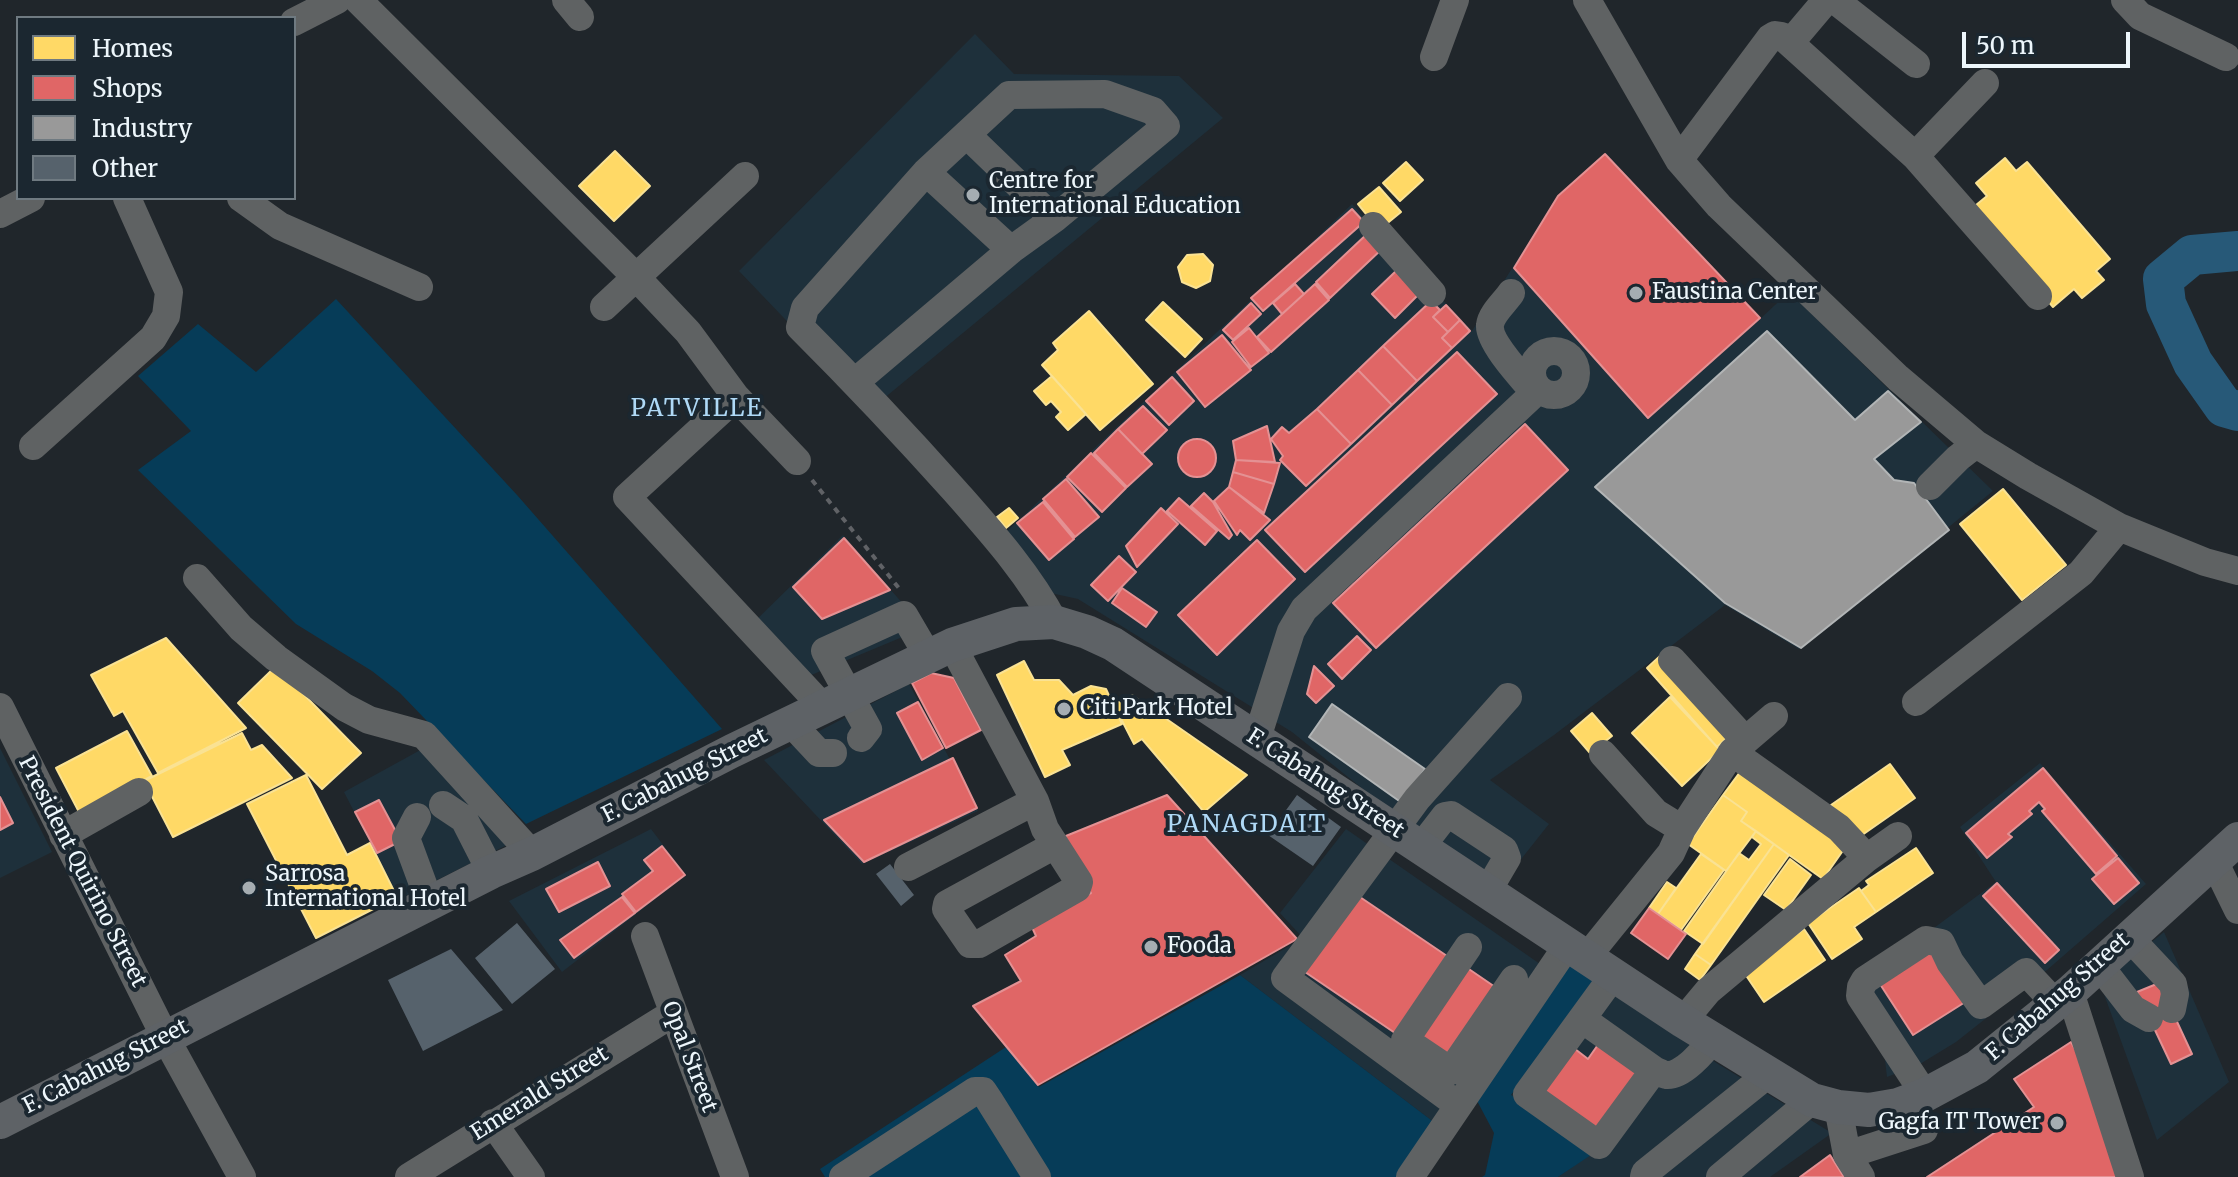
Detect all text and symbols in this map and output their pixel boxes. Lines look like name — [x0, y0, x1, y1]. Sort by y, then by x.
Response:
legend — [16, 16, 296, 200]
scale bar — [1966, 16, 2134, 66]
text: 50 m — [1976, 30, 2035, 61]
text: Homes — [92, 33, 173, 64]
text: Shops — [92, 73, 163, 104]
text: Industry — [92, 113, 192, 144]
text: Other — [92, 153, 158, 184]
place label: Centre for International Education — [989, 169, 1241, 220]
marker: Centre for International Education — [964, 186, 982, 204]
place label: Faustina Center — [1652, 280, 1817, 306]
marker: Faustina Center — [1627, 284, 1645, 302]
district label: PATVILLE — [631, 395, 763, 423]
place label: Citi Park Hotel — [1080, 696, 1233, 722]
marker: Citi Park Hotel — [1055, 700, 1073, 718]
street label: F. Cabahug Street — [598, 723, 772, 829]
street label: F. Cabahug Street — [1241, 723, 1409, 845]
street label: President Quirino Street — [12, 752, 152, 992]
district label: PANAGDAIT — [1167, 811, 1327, 839]
place label: Sarrosa International Hotel — [265, 862, 467, 914]
marker: Sarrosa International Hotel — [240, 879, 258, 897]
street label: F. Cabahug Street — [1981, 927, 2135, 1067]
place label: Fooda — [1167, 934, 1232, 960]
marker: Fooda — [1142, 938, 1160, 956]
street label: Opal Street — [656, 998, 722, 1116]
street label: F. Cabahug Street — [19, 1014, 193, 1120]
street label: Emerald Street — [466, 1041, 614, 1147]
place label: Gagfa IT Tower — [1878, 1110, 2041, 1136]
marker: Gagfa IT Tower — [2048, 1114, 2066, 1132]

